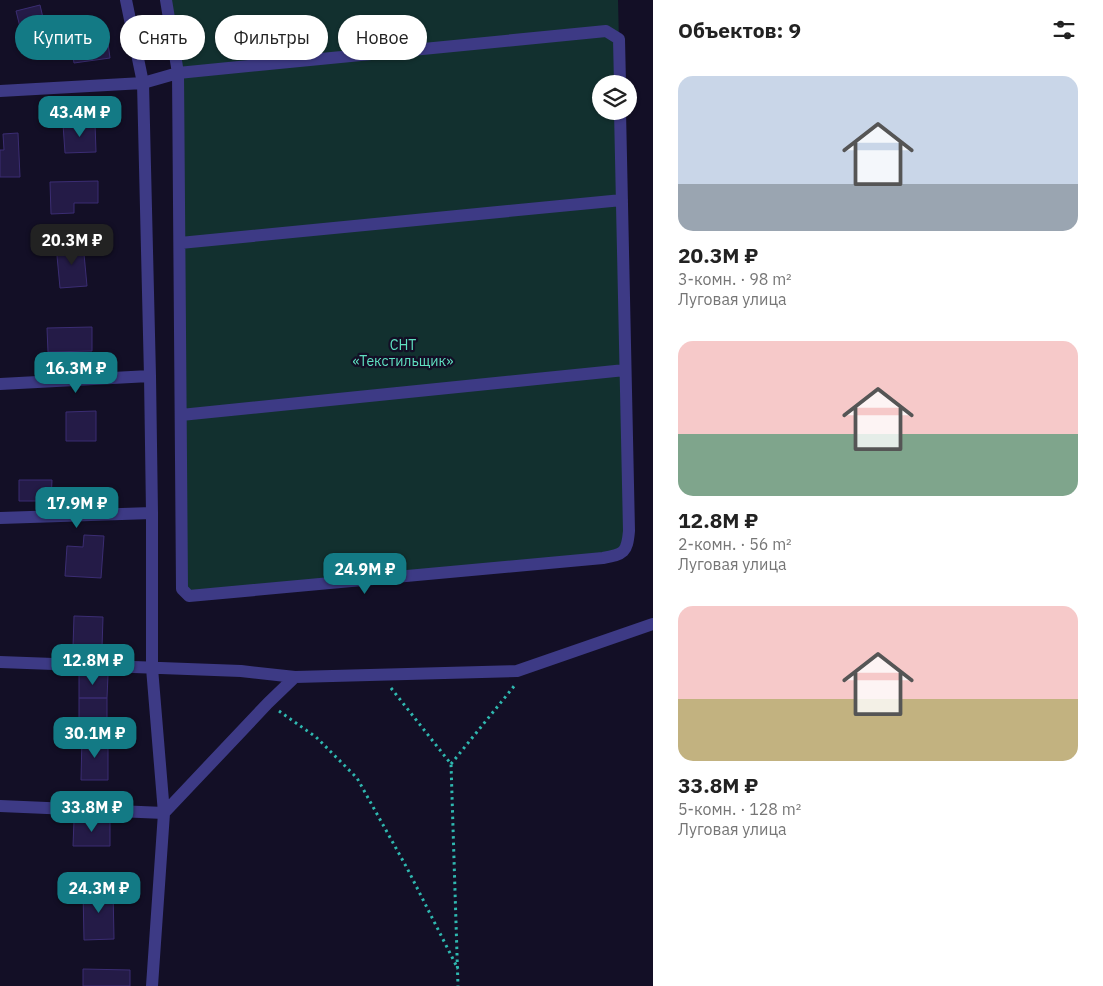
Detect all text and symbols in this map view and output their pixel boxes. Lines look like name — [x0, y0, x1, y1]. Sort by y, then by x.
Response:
chip: Купить — [15, 15, 110, 60]
chip: Снять — [120, 15, 205, 60]
chip: Фильтры — [215, 15, 328, 60]
chip: Новое — [338, 15, 427, 60]
text: Объектов: 9 — [678, 16, 801, 44]
icon: filters — [1050, 16, 1078, 44]
map controls — [592, 75, 637, 120]
button: layers — [592, 75, 637, 120]
pin: 43.4M ₽ — [34, 96, 126, 138]
text: 43.4M ₽ — [49, 102, 111, 122]
icon: home — [833, 109, 923, 199]
pin: 20.3M ₽ — [26, 224, 118, 266]
text: 20.3M ₽ — [41, 230, 103, 250]
text: 20.3M ₽ — [678, 241, 758, 269]
text: 3-комн. · 98 m² — [678, 269, 792, 289]
text: Луговая улица — [678, 289, 787, 309]
park label: СНТ «Текстильщик» — [353, 336, 453, 370]
pin: 16.3M ₽ — [30, 352, 122, 394]
text: 16.3M ₽ — [45, 358, 107, 378]
icon: home — [833, 374, 923, 464]
pin: 17.9M ₽ — [31, 486, 123, 529]
text: 17.9M ₽ — [46, 493, 108, 513]
text: 12.8M ₽ — [678, 506, 758, 534]
text: 2-комн. · 56 m² — [678, 534, 792, 554]
pin: 24.9M ₽ — [319, 552, 411, 595]
text: Луговая улица — [678, 554, 787, 574]
text: 24.9M ₽ — [334, 559, 396, 579]
icon: home — [833, 639, 923, 729]
pin: 12.8M ₽ — [47, 644, 139, 686]
text: 12.8M ₽ — [62, 650, 124, 670]
pin: 30.1M ₽ — [49, 716, 141, 759]
text: 30.1M ₽ — [64, 723, 126, 743]
text: 33.8M ₽ — [678, 771, 758, 799]
pin: 33.8M ₽ — [46, 790, 138, 833]
text: 33.8M ₽ — [61, 797, 123, 817]
text: 5-комн. · 128 m² — [678, 799, 801, 819]
text: Луговая улица — [678, 819, 787, 839]
pin: 24.3M ₽ — [53, 872, 145, 914]
text: 24.3M ₽ — [68, 878, 130, 898]

